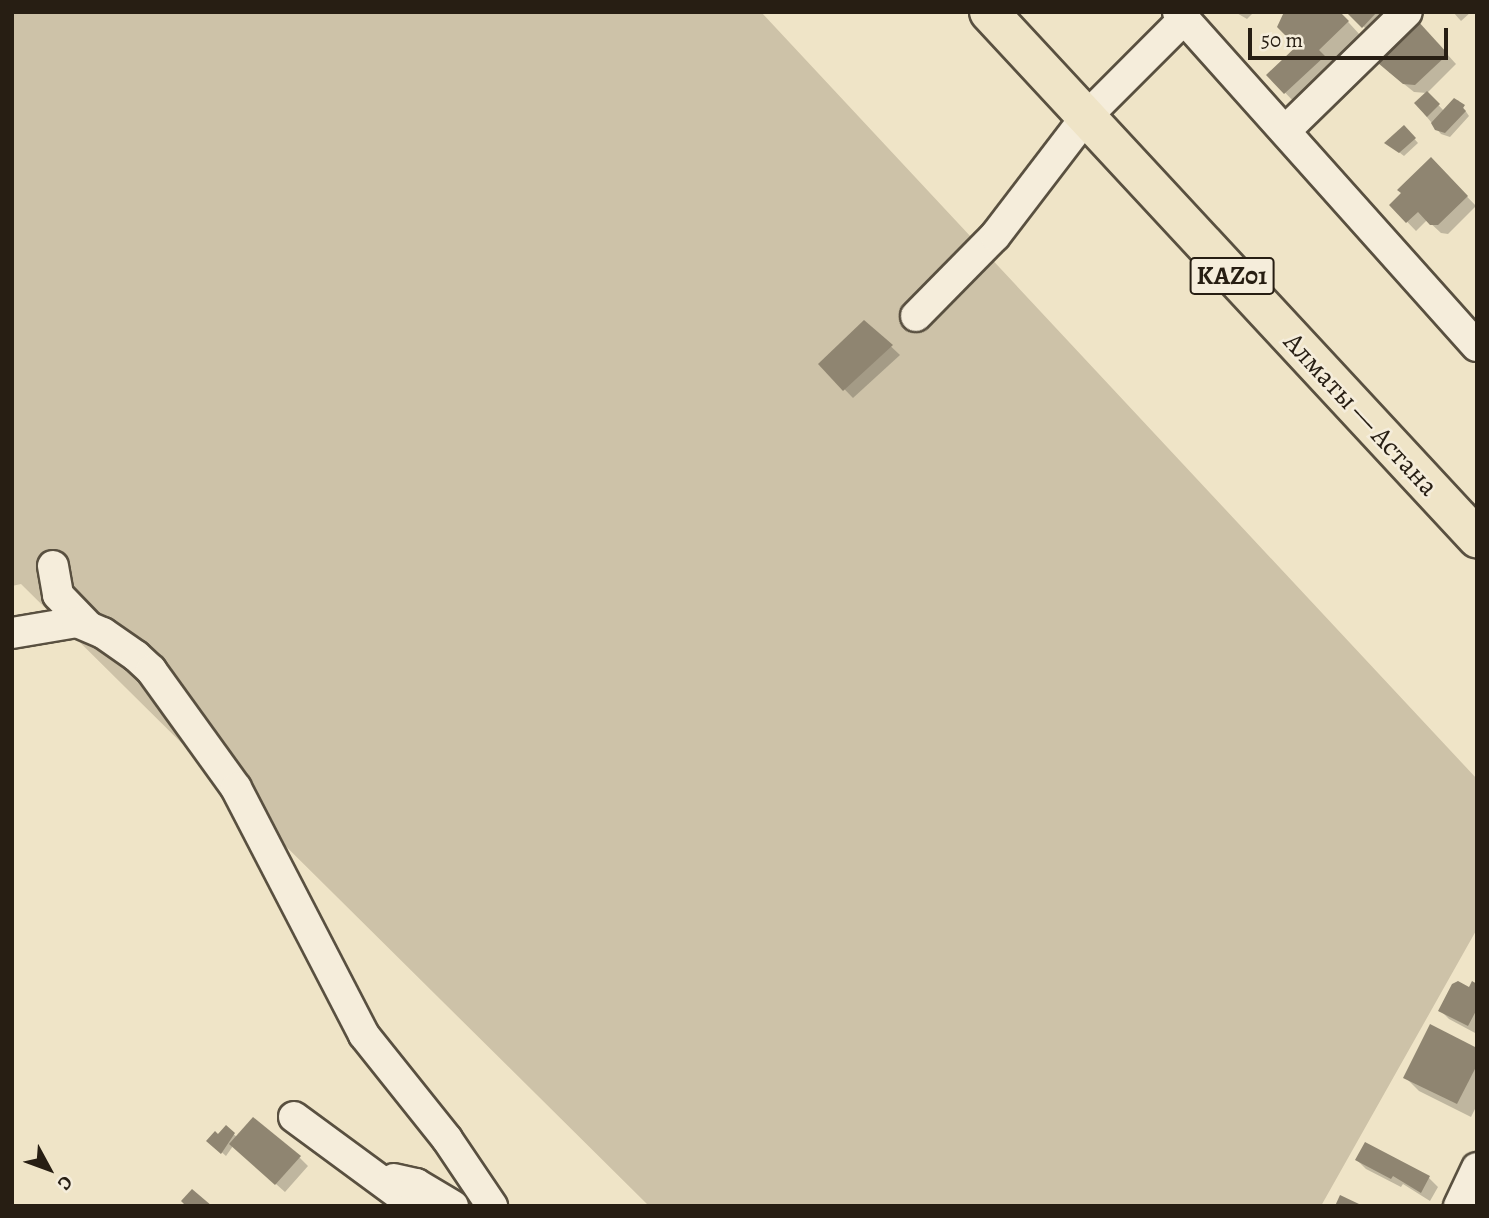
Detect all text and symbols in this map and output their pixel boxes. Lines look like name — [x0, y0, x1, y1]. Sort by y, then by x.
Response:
scale bar — [1251, 14, 1450, 58]
text: 50 m — [1261, 26, 1303, 54]
road number: KАZ01 — [1188, 254, 1276, 298]
street label: Алматы — Астана — [1276, 325, 1446, 503]
north arrow — [14, 1134, 84, 1204]
text: С — [51, 1170, 79, 1196]

